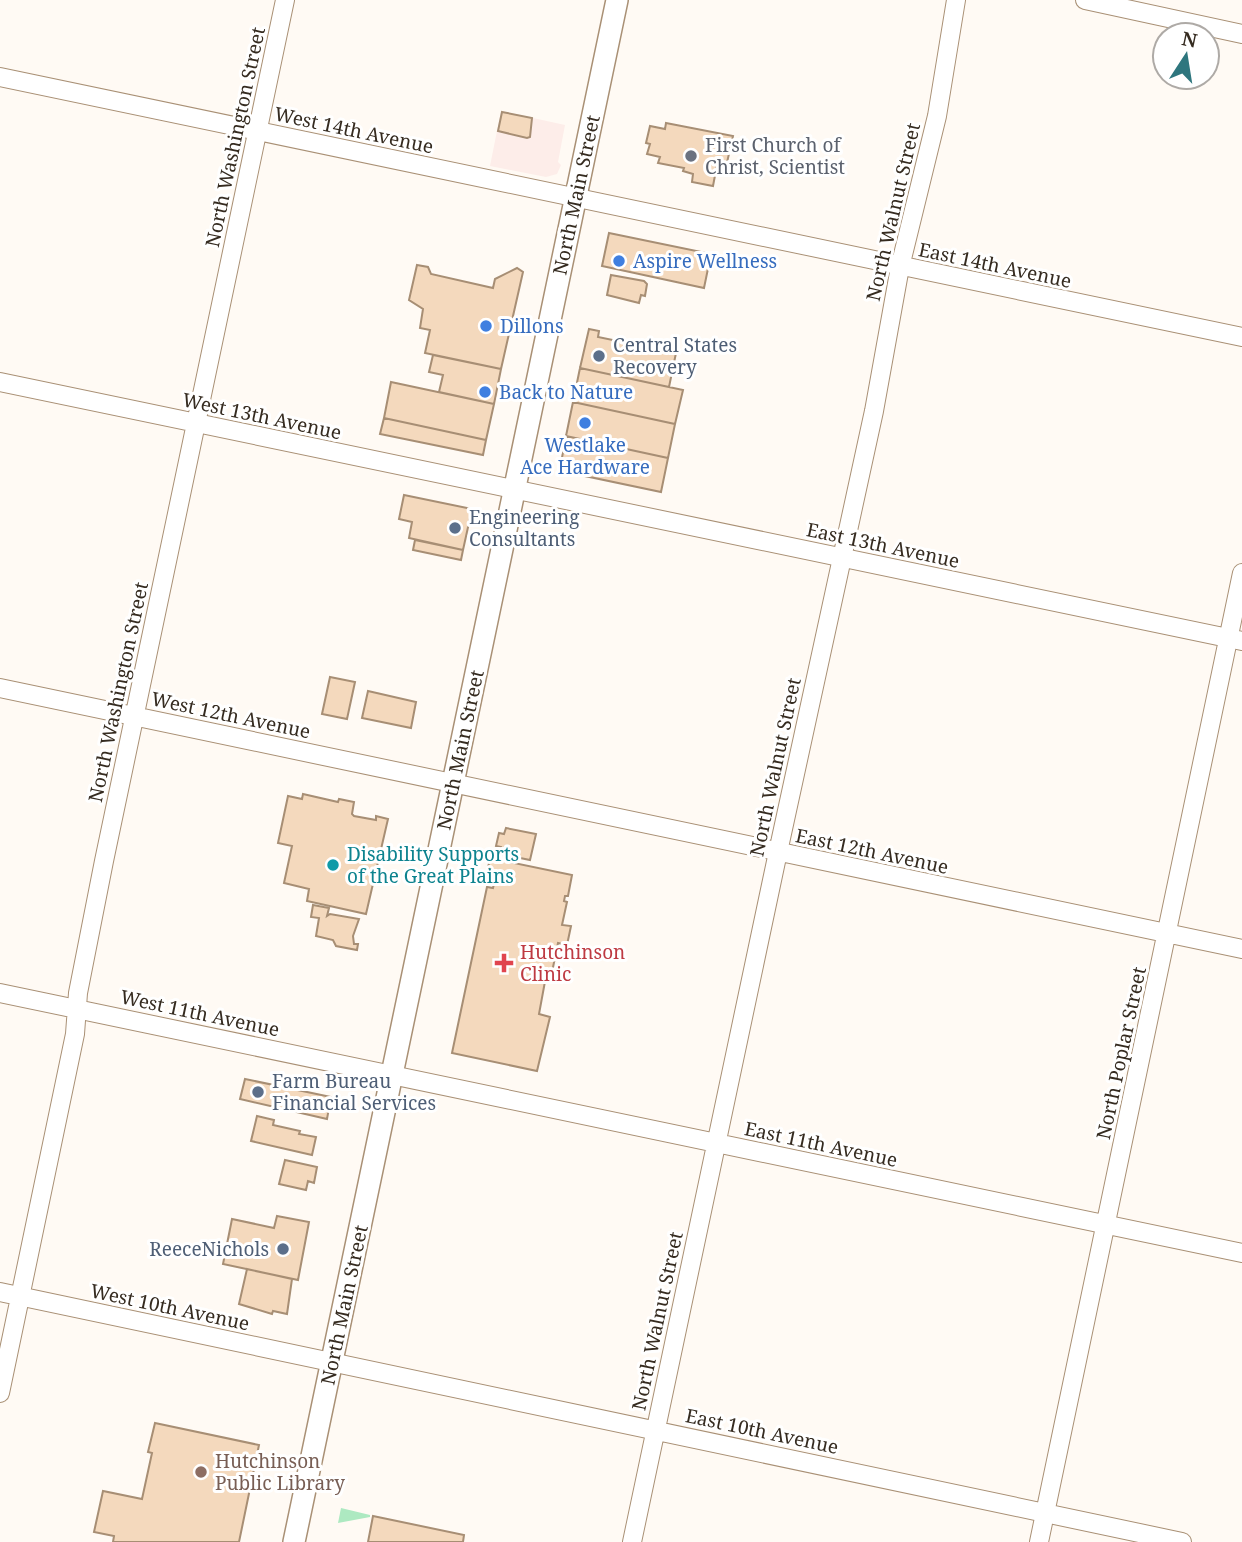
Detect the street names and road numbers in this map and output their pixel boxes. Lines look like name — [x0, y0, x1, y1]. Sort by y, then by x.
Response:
street label: North Washington Street — [199, 24, 271, 249]
street label: West 14th Avenue — [272, 100, 436, 160]
street label: North Main Street — [546, 112, 606, 277]
street label: North Walnut Street — [860, 120, 926, 304]
street label: East 14th Avenue — [916, 236, 1074, 294]
street label: West 13th Avenue — [180, 386, 344, 446]
street label: East 13th Avenue — [804, 516, 962, 574]
street label: North Washington Street — [82, 579, 154, 804]
street label: North Main Street — [430, 667, 490, 832]
street label: North Walnut Street — [743, 675, 807, 859]
street label: West 12th Avenue — [149, 685, 313, 745]
street label: East 12th Avenue — [793, 822, 951, 880]
street label: North Poplar Street — [1090, 964, 1152, 1142]
street label: West 11th Avenue — [118, 983, 282, 1043]
street label: East 11th Avenue — [742, 1115, 900, 1173]
street label: North Main Street — [314, 1222, 374, 1387]
street label: North Walnut Street — [625, 1229, 689, 1413]
street label: West 10th Avenue — [88, 1277, 252, 1337]
street label: East 10th Avenue — [683, 1402, 841, 1460]

